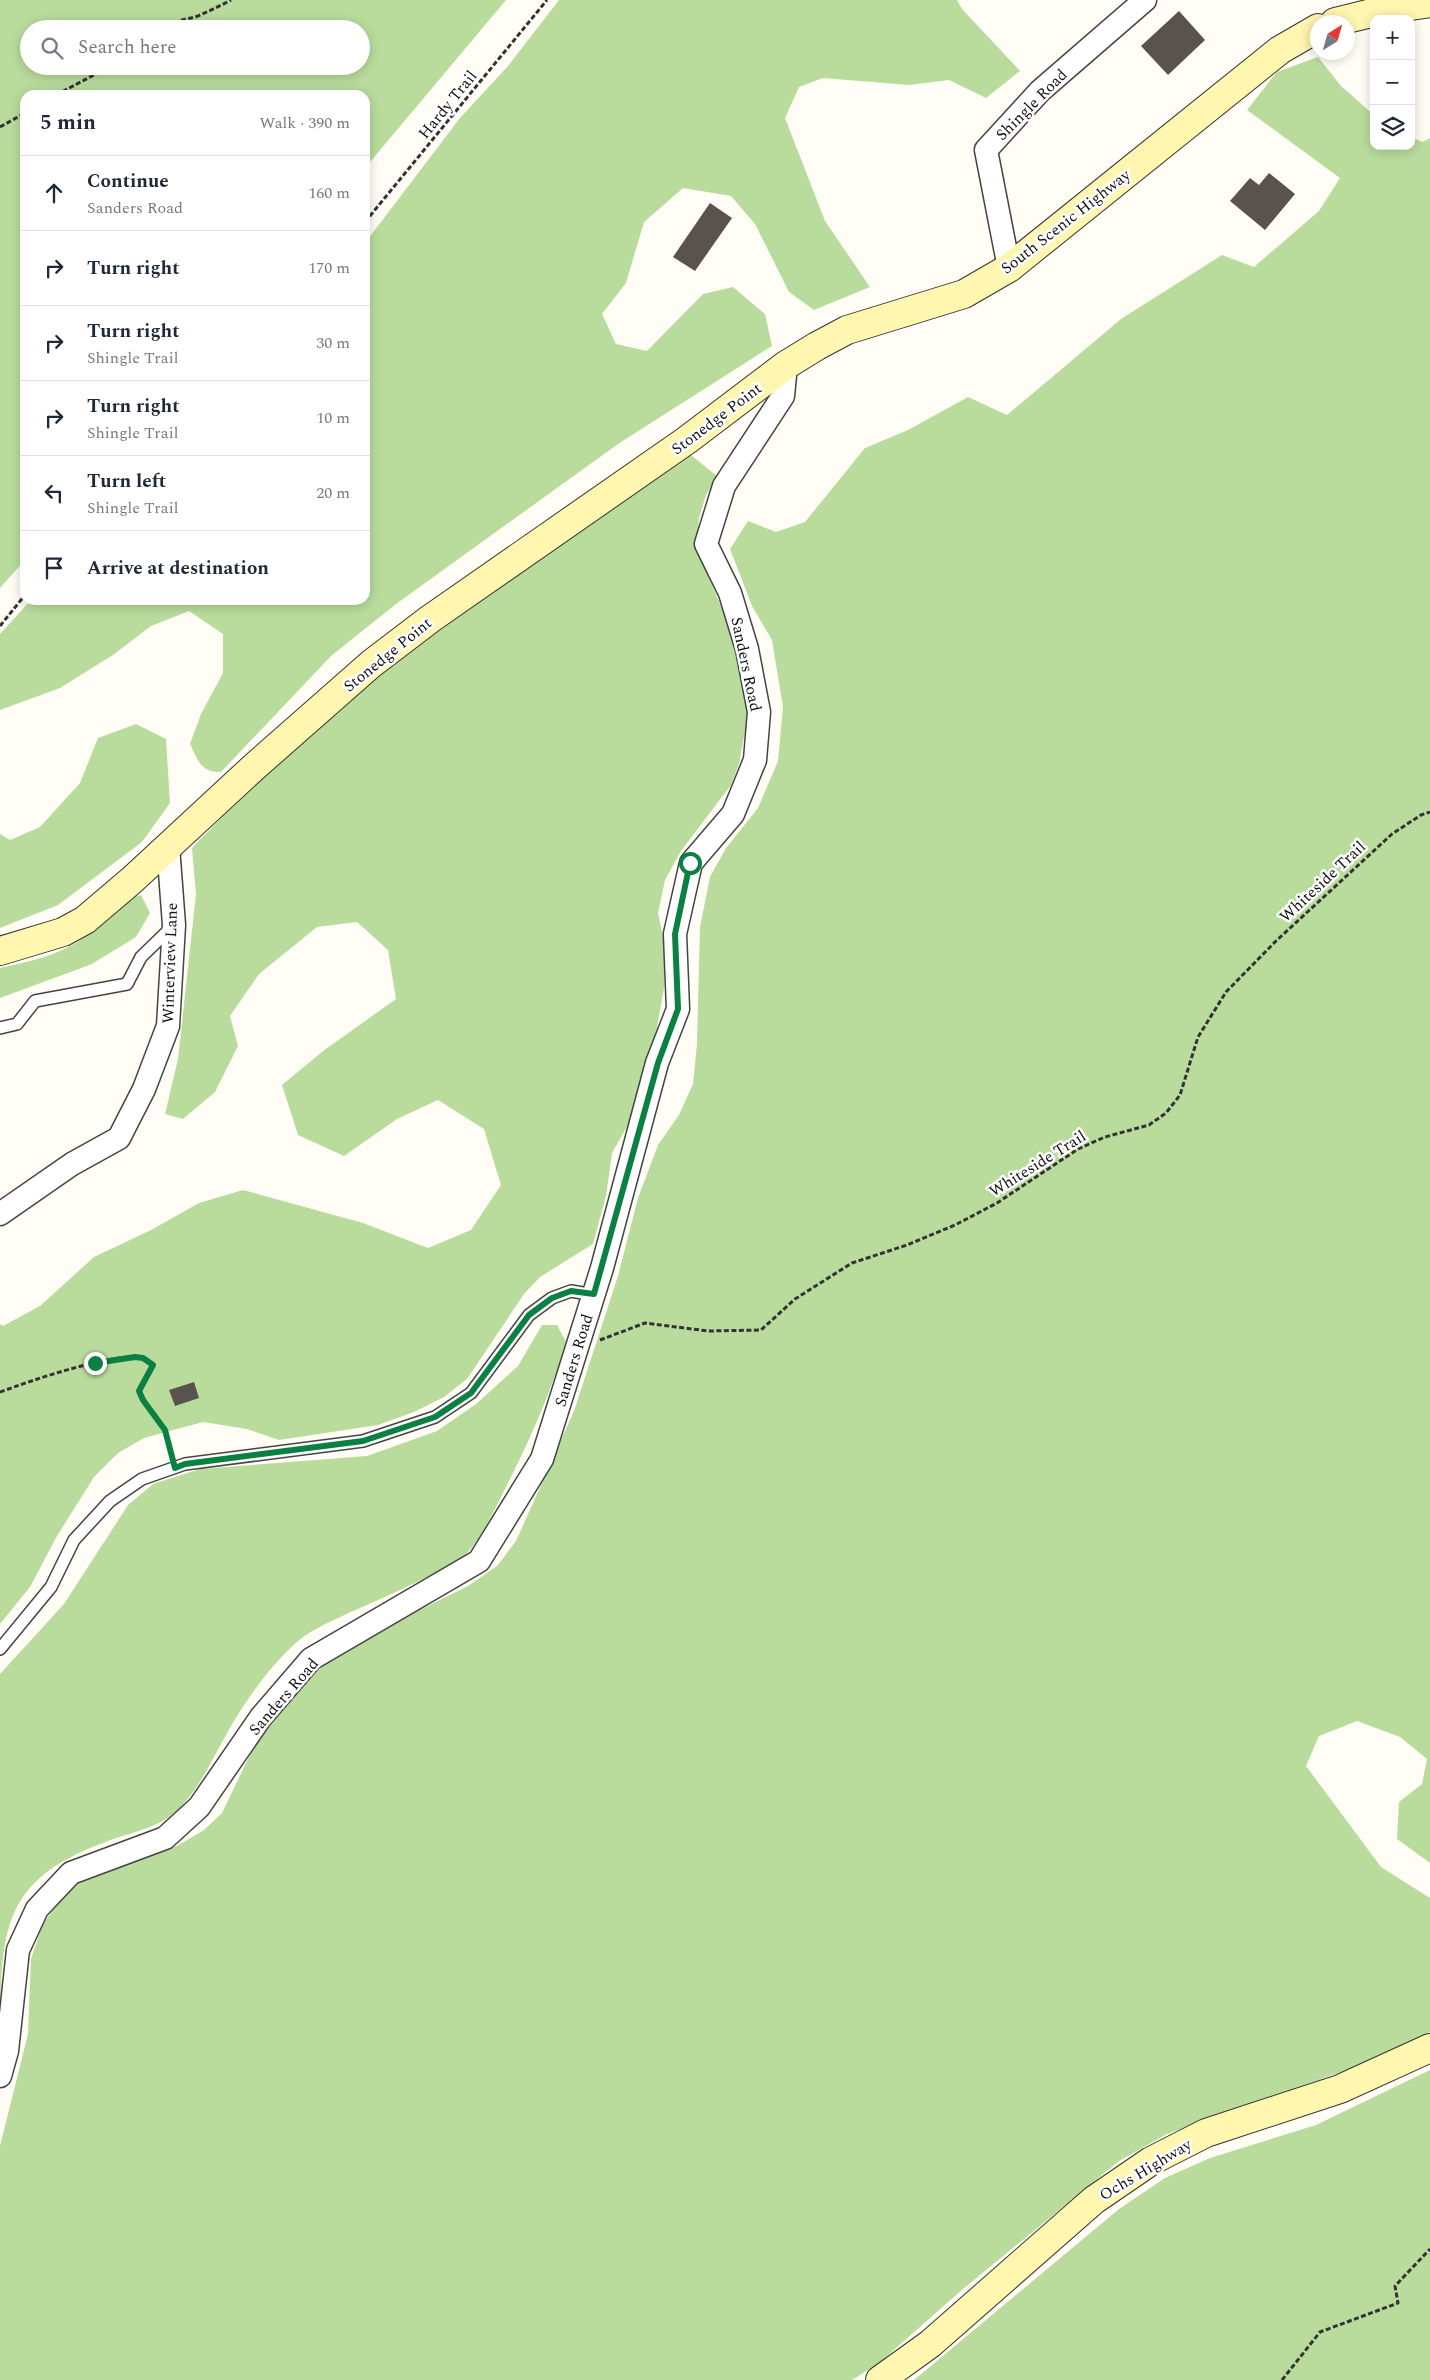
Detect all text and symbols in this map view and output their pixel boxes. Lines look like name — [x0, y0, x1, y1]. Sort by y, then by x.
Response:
north arrow — [1310, 15, 1355, 60]
map controls — [1370, 15, 1415, 150]
button: + — [1370, 15, 1415, 60]
search box — [20, 20, 370, 75]
text: Search here — [78, 33, 177, 62]
icon: search — [38, 34, 66, 62]
button: − — [1370, 60, 1415, 105]
street label: Shingle Road — [990, 63, 1073, 146]
street label: Hardy Trail — [413, 65, 483, 144]
button: layers — [1370, 105, 1415, 150]
text: 5 min — [40, 107, 96, 139]
text: Walk · 390 m — [259, 111, 350, 135]
street label: South Scenic Highway — [996, 163, 1137, 280]
text: Continue — [87, 167, 169, 196]
icon: ahead — [40, 179, 68, 207]
text: 160 m — [308, 181, 350, 205]
text: Sanders Road — [87, 196, 183, 220]
icon: right — [40, 254, 68, 282]
text: Turn right — [87, 254, 180, 283]
text: 170 m — [308, 256, 350, 280]
text: Turn right — [87, 317, 180, 346]
icon: right — [40, 329, 68, 357]
text: 30 m — [316, 331, 350, 355]
text: Shingle Trail — [87, 346, 178, 370]
street label: Stonedge Point — [666, 377, 767, 461]
text: Turn right — [87, 392, 180, 421]
icon: right — [40, 404, 68, 432]
text: 10 m — [316, 406, 350, 430]
text: Shingle Trail — [87, 421, 178, 445]
text: Turn left — [87, 467, 166, 496]
icon: left — [40, 479, 68, 507]
text: 20 m — [316, 481, 350, 505]
text: Shingle Trail — [87, 496, 178, 520]
icon: arrive — [40, 554, 68, 582]
text: Arrive at destination — [87, 554, 269, 583]
street label: Stonedge Point — [338, 611, 437, 698]
street label: Sanders Road — [724, 615, 768, 714]
street label: Whiteside Trail — [1274, 835, 1371, 928]
route start — [679, 852, 702, 875]
street label: Winterview Lane — [156, 902, 184, 1024]
street label: Whiteside Trail — [984, 1124, 1091, 1203]
street label: Sanders Road — [548, 1311, 599, 1410]
route end — [84, 1352, 107, 1375]
street label: Sanders Road — [243, 1653, 324, 1741]
street label: Ochs Highway — [1095, 2132, 1197, 2207]

